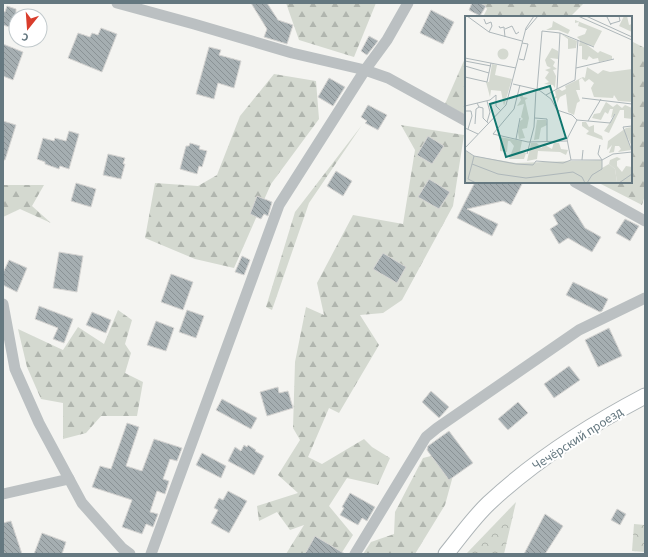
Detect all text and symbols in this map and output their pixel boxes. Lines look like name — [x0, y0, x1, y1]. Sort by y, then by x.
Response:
north arrow — [8, 8, 48, 48]
inset map — [465, 16, 632, 183]
text: С — [19, 29, 30, 45]
street label: Чечёрский проезд — [529, 403, 627, 475]

